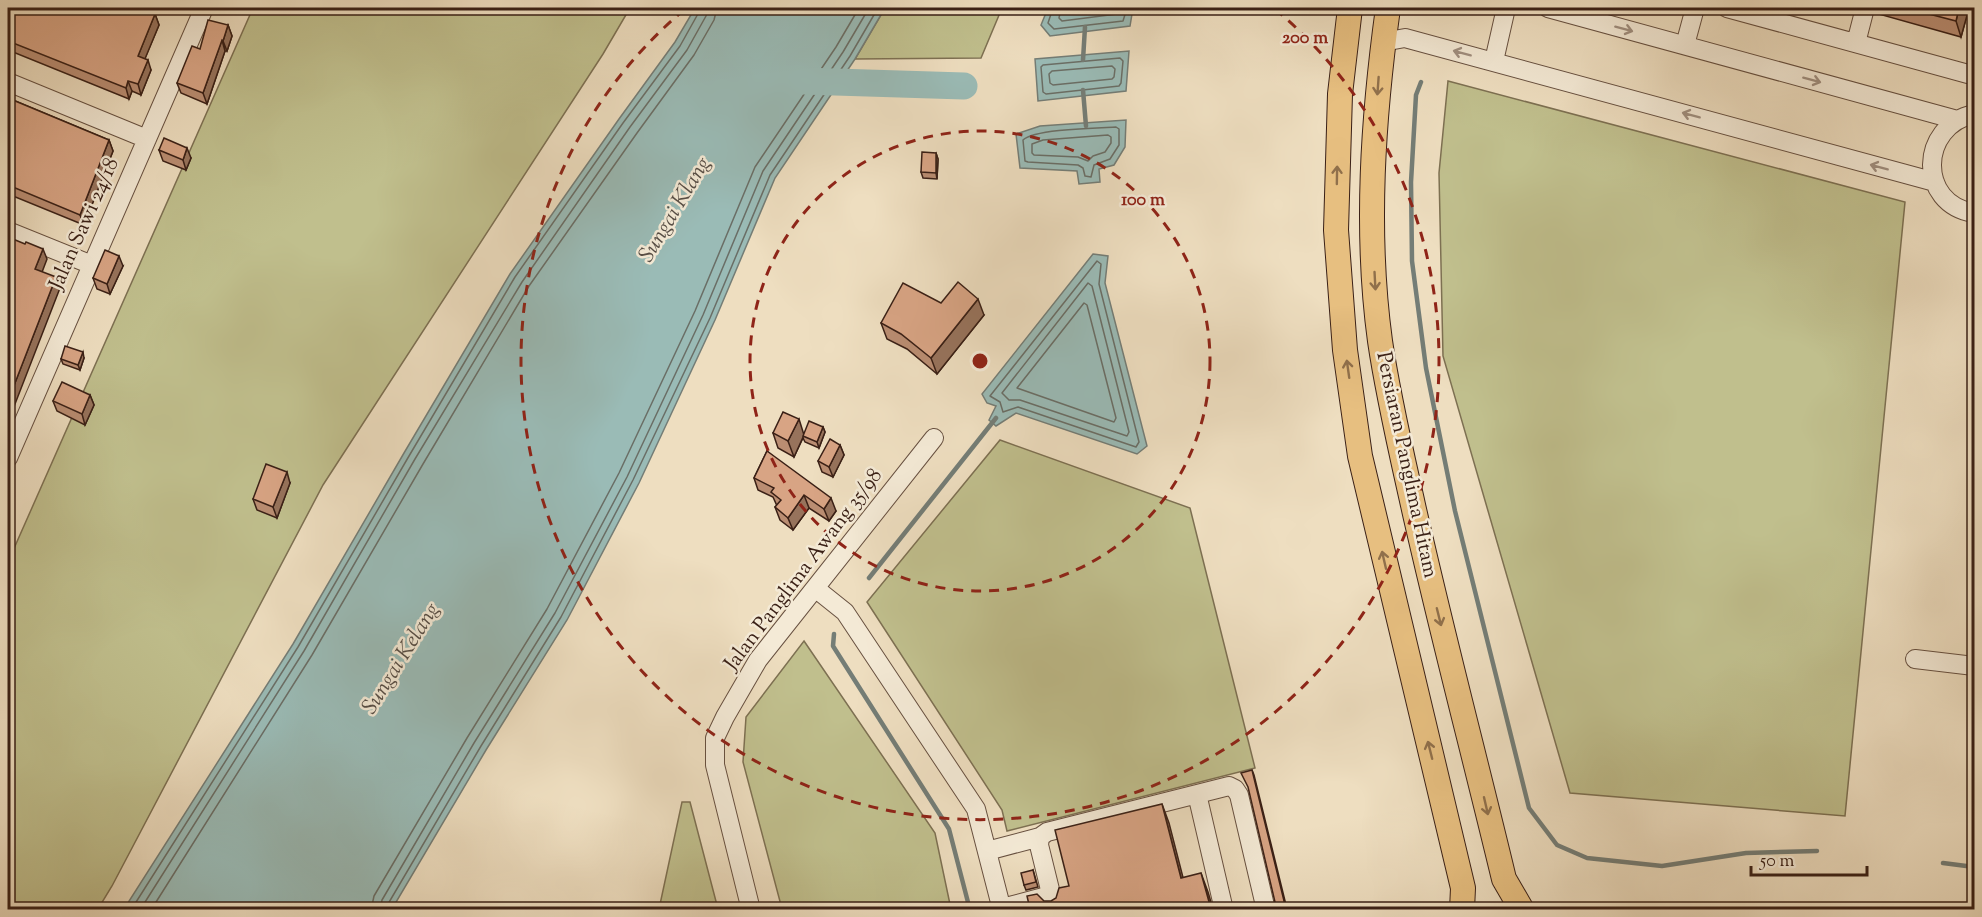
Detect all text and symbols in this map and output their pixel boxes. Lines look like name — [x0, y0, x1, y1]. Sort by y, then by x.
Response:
one-way arrow — [1614, 23, 1633, 35]
text: 200 m — [1282, 26, 1328, 52]
one-way arrow — [1453, 47, 1472, 58]
one-way arrow — [1802, 75, 1821, 86]
one-way arrow — [1373, 76, 1384, 96]
one-way arrow — [1682, 109, 1701, 120]
water label: Sungai Klang — [632, 151, 720, 269]
street label: Jalan Sawi 24/18 — [42, 153, 127, 296]
one-way arrow — [1870, 160, 1889, 172]
one-way arrow — [1331, 165, 1343, 185]
text: 100 m — [1121, 188, 1165, 214]
one-way arrow — [1369, 271, 1380, 291]
street label: Persiaran Panglima Hitam — [1367, 349, 1445, 581]
centre of rings — [970, 351, 990, 371]
one-way arrow — [1342, 360, 1353, 379]
street label: Jalan Panglima Awang 35/98 — [717, 462, 890, 678]
one-way arrow — [1378, 551, 1390, 570]
water label: Sungai Kelang — [355, 597, 449, 721]
one-way arrow — [1433, 607, 1445, 626]
one-way arrow — [1423, 741, 1435, 760]
one-way arrow — [1481, 796, 1493, 815]
scale bar — [1751, 839, 1866, 877]
text: 50 m — [1759, 849, 1795, 875]

